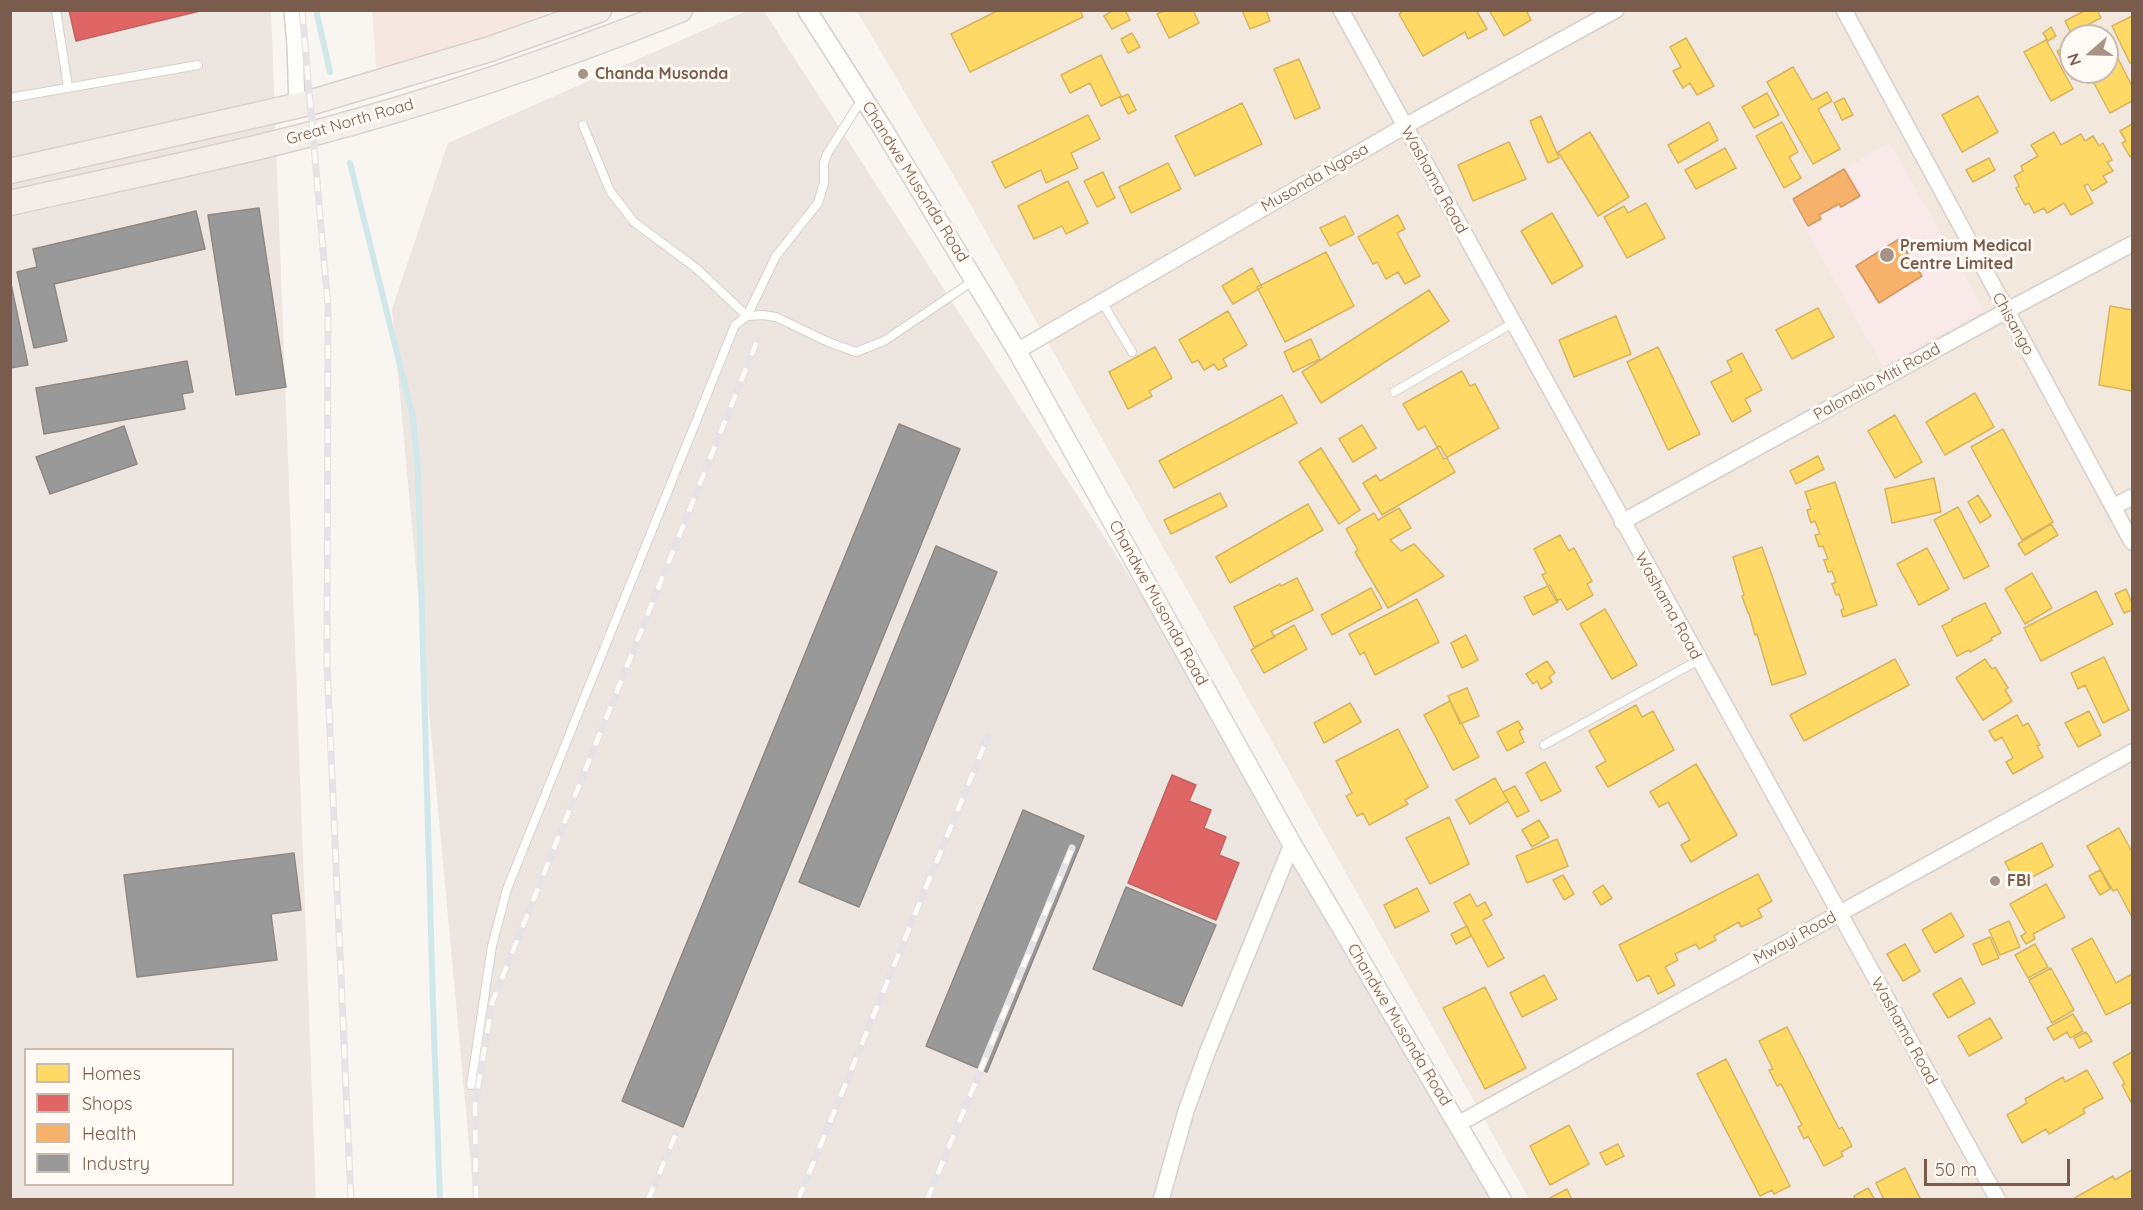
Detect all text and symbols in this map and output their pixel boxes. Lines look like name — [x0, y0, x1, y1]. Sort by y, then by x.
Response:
north arrow — [2059, 24, 2119, 84]
text: N — [2063, 51, 2085, 68]
place label: Chanda Musonda — [595, 64, 728, 84]
marker: Chanda Musonda — [576, 67, 590, 81]
street label: Great North Road — [284, 95, 416, 149]
street label: Chandwe Musonda Road — [858, 98, 972, 266]
street label: Washama Road — [1397, 123, 1471, 237]
street label: Musonda Ngosa — [1258, 139, 1372, 217]
place label: Premium Medical Centre Limited — [1900, 236, 2032, 274]
marker: Premium Medical Centre Limited — [1878, 246, 1896, 264]
street label: Chisango — [1988, 289, 2038, 359]
street label: Palonalio Miti Road — [1810, 339, 1944, 425]
street label: Chandwe Musonda Road — [1105, 517, 1211, 689]
street label: Washama Road — [1631, 549, 1705, 663]
place label: FBI — [2007, 871, 2031, 891]
marker: FBI — [1988, 874, 2002, 888]
street label: Mwayi Road — [1750, 907, 1840, 969]
street label: Chandwe Musonda Road — [1343, 940, 1455, 1110]
street label: Washama Road — [1867, 974, 1941, 1088]
legend — [24, 1048, 234, 1186]
text: Homes — [82, 1062, 141, 1085]
text: Shops — [82, 1092, 133, 1115]
text: Health — [82, 1122, 137, 1145]
scale bar — [1927, 1147, 2072, 1185]
text: Industry — [82, 1152, 150, 1175]
text: 50 m — [1935, 1158, 1977, 1181]

